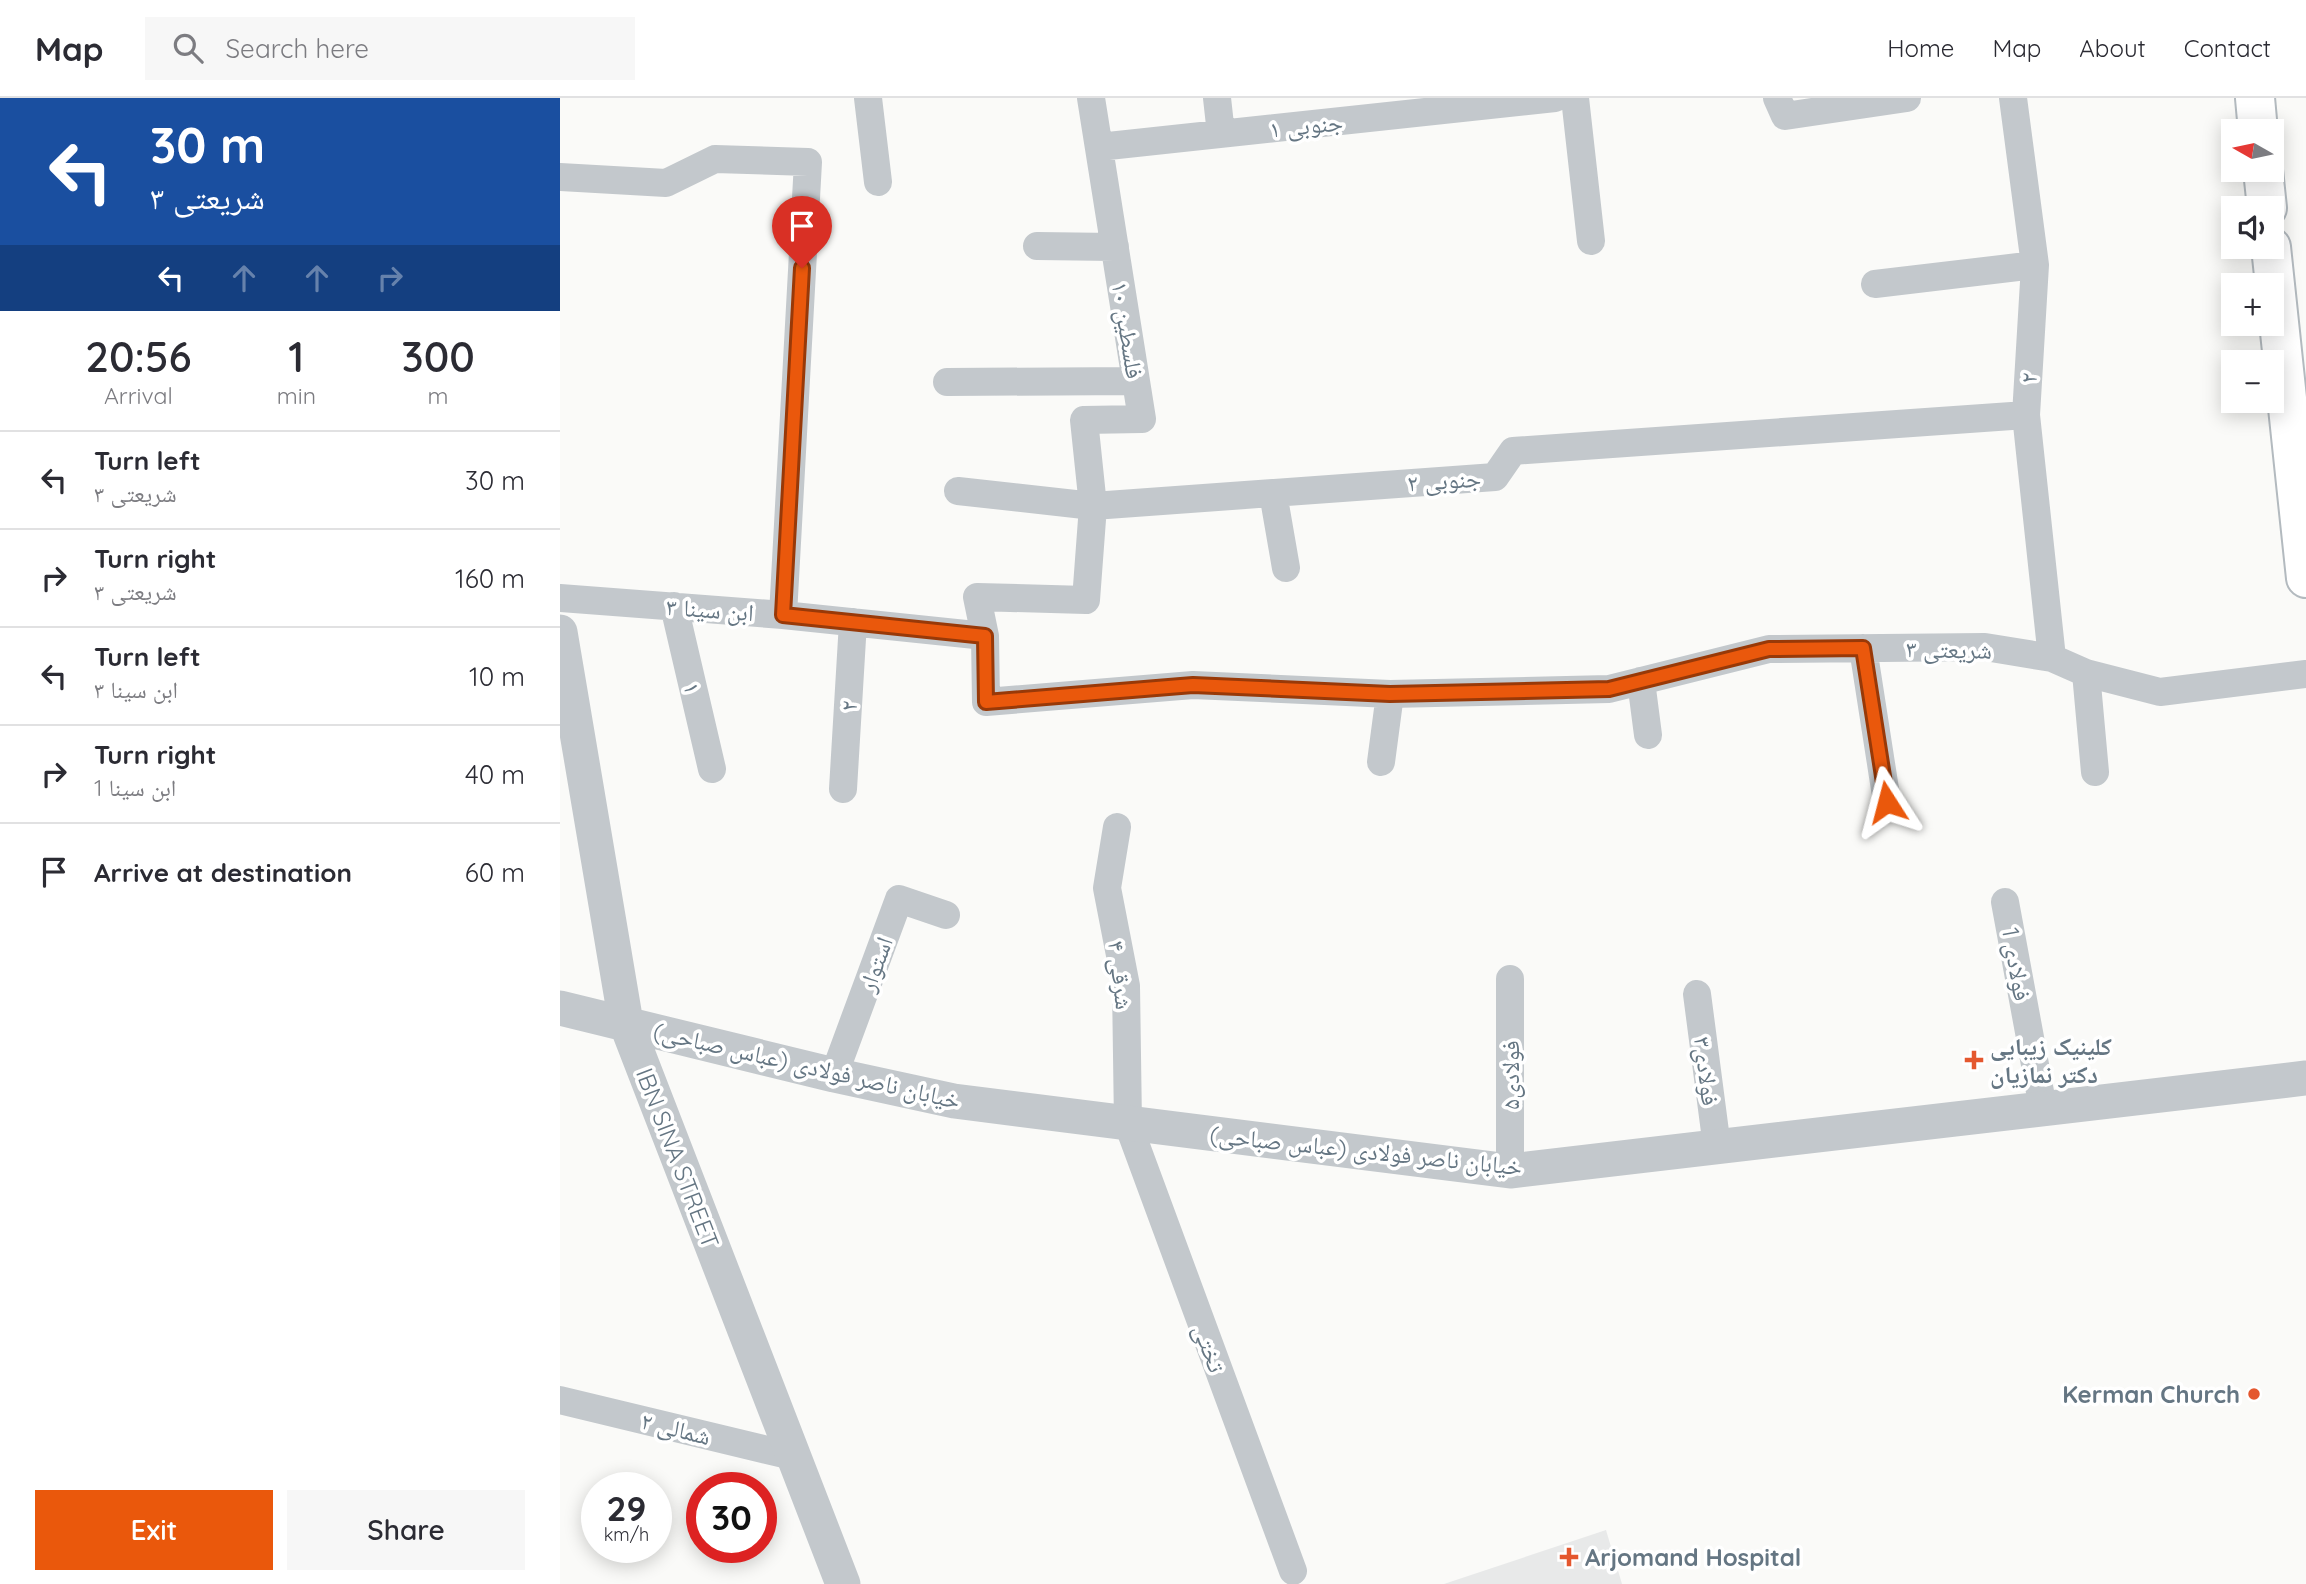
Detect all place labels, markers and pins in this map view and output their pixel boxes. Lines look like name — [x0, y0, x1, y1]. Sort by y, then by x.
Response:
pin — [772, 196, 832, 268]
place label: کلینیک زیبایی دکتر نمازیان — [1990, 1031, 2112, 1089]
marker: کلینیک زیبایی دکتر نمازیان — [1964, 1050, 1984, 1070]
place label: Kerman Church — [2062, 1379, 2240, 1409]
marker: Kerman Church — [2246, 1386, 2262, 1402]
place label: Arjomand Hospital — [1585, 1542, 1801, 1572]
marker: Arjomand Hospital — [1559, 1547, 1579, 1567]

